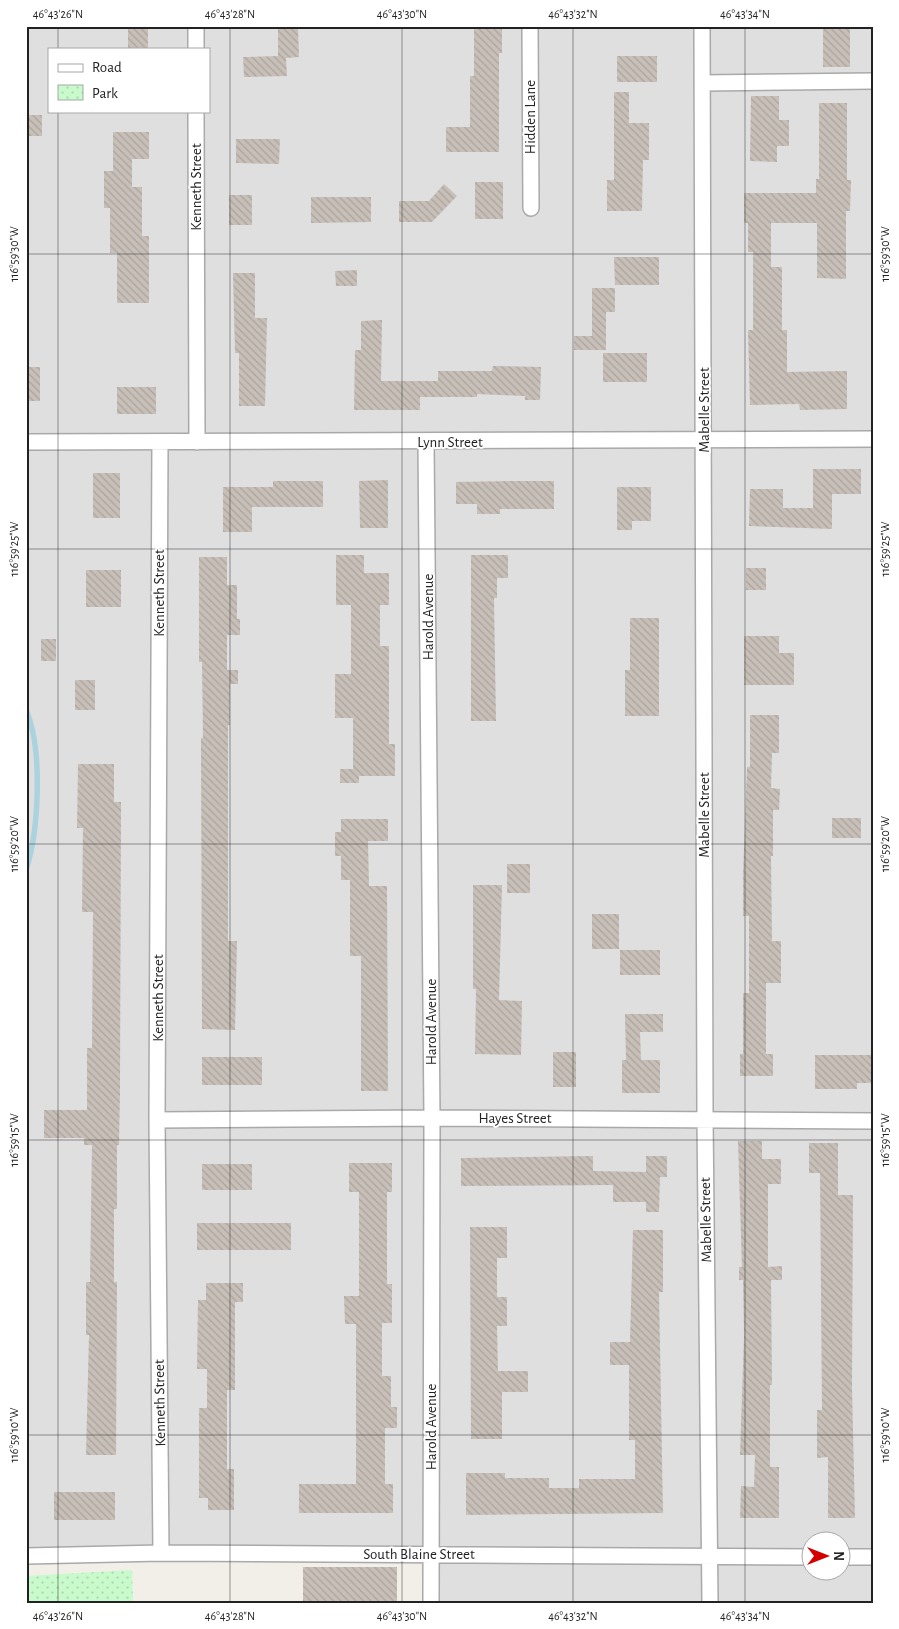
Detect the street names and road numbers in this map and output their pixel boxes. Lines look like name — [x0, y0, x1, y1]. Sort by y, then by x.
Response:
street label: Hidden Lane — [523, 80, 538, 154]
street label: Kenneth Street — [189, 143, 204, 231]
street label: Mabelle Street — [697, 367, 712, 453]
street label: Lynn Street — [417, 435, 483, 450]
street label: Kenneth Street — [152, 549, 167, 637]
street label: Harold Avenue — [421, 574, 436, 660]
street label: Mabelle Street — [697, 772, 712, 858]
street label: Kenneth Street — [151, 954, 166, 1042]
street label: Harold Avenue — [424, 979, 439, 1065]
street label: Hayes Street — [478, 1111, 552, 1126]
street label: Mabelle Street — [698, 1177, 714, 1263]
street label: Kenneth Street — [152, 1359, 168, 1447]
street label: Harold Avenue — [424, 1384, 439, 1470]
street label: South Blaine Street — [363, 1547, 475, 1562]

